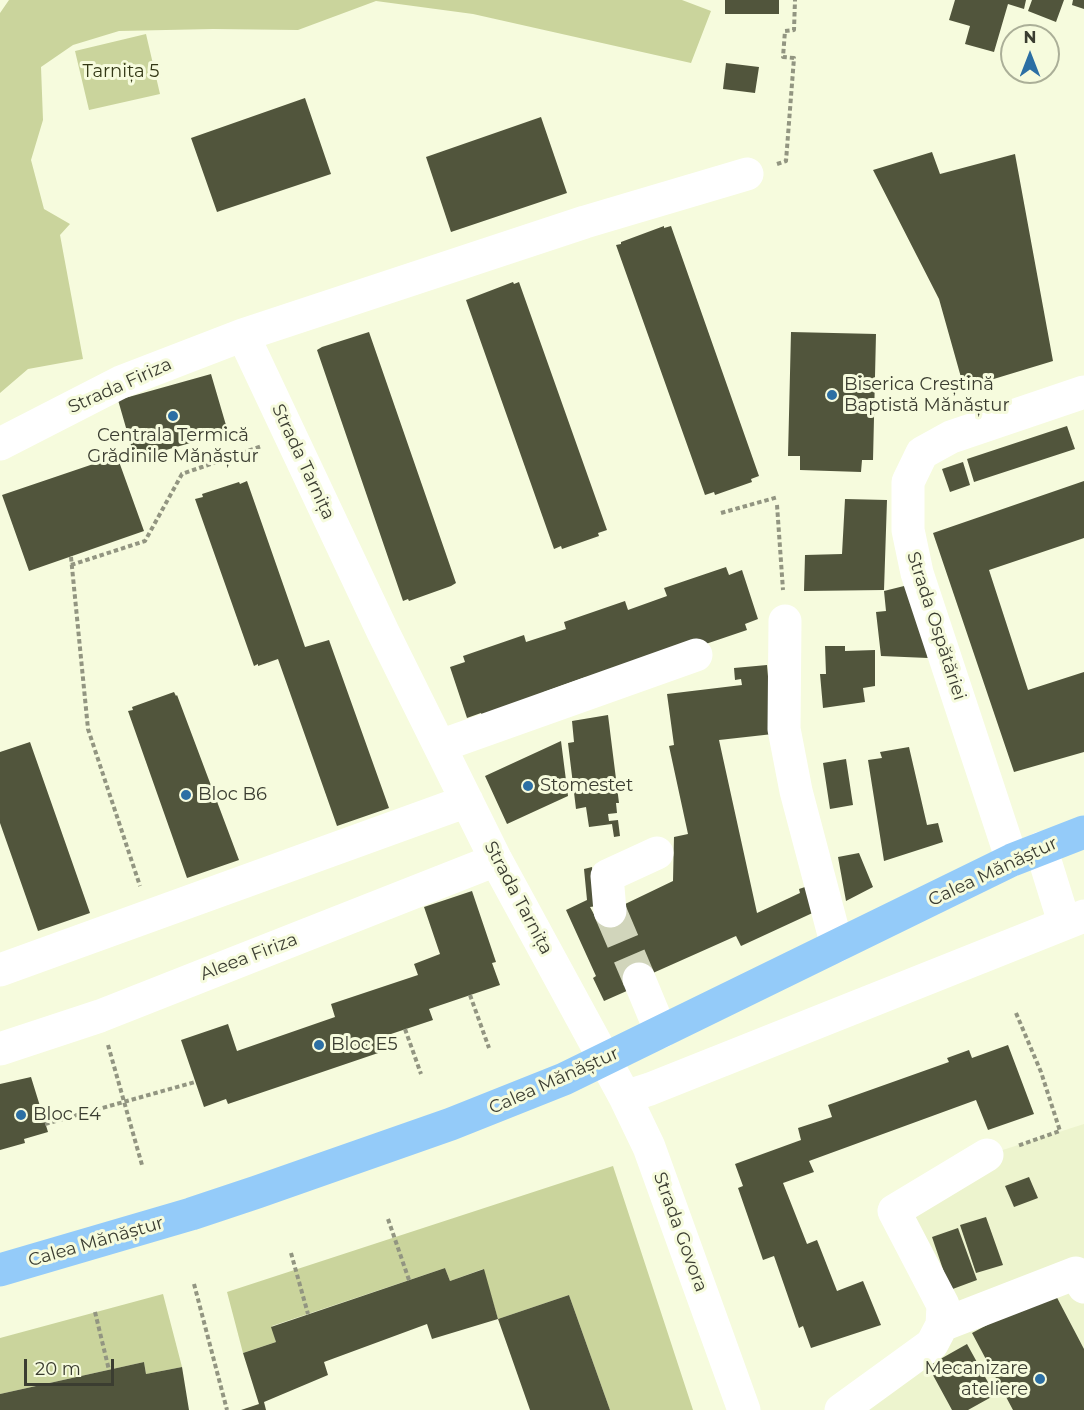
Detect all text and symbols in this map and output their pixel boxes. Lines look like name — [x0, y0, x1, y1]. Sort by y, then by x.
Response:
north arrow — [1000, 24, 1060, 84]
text: N — [1024, 28, 1036, 47]
park label: Tarnița 5 — [83, 61, 159, 83]
street label: Strada Firiza — [65, 354, 175, 418]
place label: Biserica Creștină Baptistă Mănăștur — [844, 374, 1010, 416]
marker: Biserica Creștină Baptistă Mănăștur — [825, 388, 839, 402]
street label: Strada Tarnița — [267, 401, 339, 523]
marker: Centrala Termică Grădinile Mănăștur — [166, 409, 180, 423]
place label: Centrala Termică Grădinile Mănăștur — [87, 425, 259, 468]
street label: Strada Ospătăriei — [902, 549, 970, 703]
place label: Stomestet — [540, 775, 633, 797]
marker: Stomestet — [521, 779, 535, 793]
place label: Bloc B6 — [198, 784, 267, 806]
marker: Bloc B6 — [179, 788, 193, 802]
street label: Calea Mănăștur — [925, 833, 1061, 911]
street label: Strada Tarnița — [479, 838, 557, 958]
street label: Aleea Firiza — [197, 929, 301, 985]
place label: Bloc E5 — [331, 1034, 398, 1056]
marker: Bloc E5 — [312, 1038, 326, 1052]
street label: Calea Mănăștur — [486, 1043, 622, 1119]
place label: Bloc E4 — [33, 1104, 101, 1126]
marker: Bloc E4 — [14, 1108, 28, 1122]
street label: Strada Govora — [648, 1169, 712, 1295]
street label: Calea Mănăștur — [26, 1212, 166, 1272]
scale bar — [27, 1347, 117, 1385]
text: 20 m — [35, 1358, 81, 1380]
place label: Mecanizare ateliere — [924, 1358, 1028, 1400]
marker: Mecanizare ateliere — [1033, 1372, 1047, 1386]

